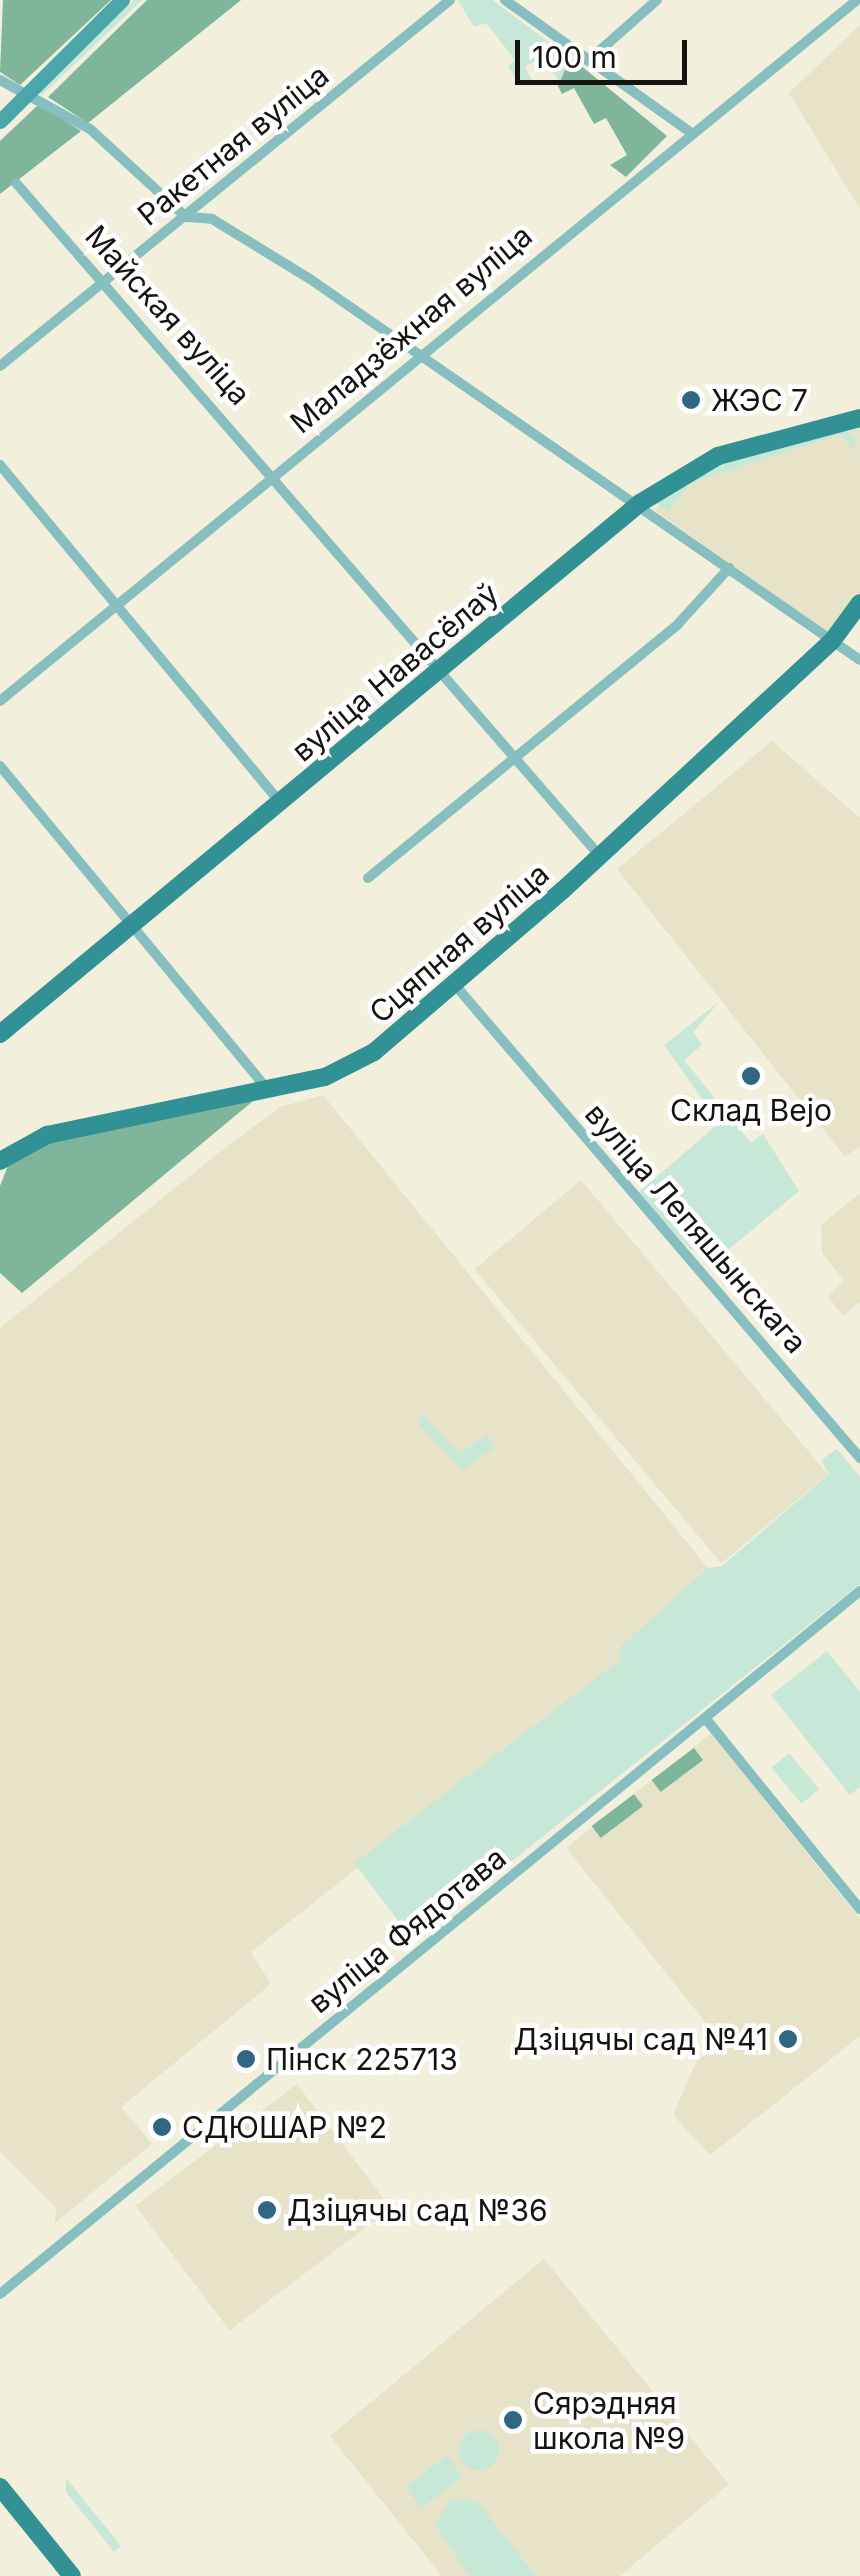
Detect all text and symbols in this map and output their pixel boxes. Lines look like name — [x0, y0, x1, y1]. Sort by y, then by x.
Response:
scale bar — [520, 20, 692, 82]
text: 100 m — [532, 39, 617, 75]
street label: Ракетная вуліца — [130, 57, 336, 233]
street label: Маладзёжная вуліца — [283, 217, 539, 441]
street label: Майская вуліца — [78, 218, 258, 412]
place label: ЖЭС 7 — [711, 382, 808, 418]
marker: ЖЭС 7 — [680, 389, 702, 411]
street label: вуліца Навасёлаў — [285, 575, 505, 769]
street label: Сцяпная вуліца — [362, 855, 556, 1031]
marker: Склад Bejo — [740, 1065, 762, 1087]
place label: Склад Bejo — [670, 1092, 832, 1128]
street label: вуліца Лепяшынскага — [578, 1096, 814, 1360]
street label: вуліца Фядотава — [301, 1840, 513, 2020]
place label: Дзіцячы сад №41 — [514, 2021, 768, 2057]
marker: Дзіцячы сад №41 — [777, 2028, 799, 2050]
place label: Пінск 225713 — [266, 2041, 458, 2077]
marker: Пінск 225713 — [235, 2048, 257, 2070]
place label: СДЮШАР №2 — [182, 2109, 387, 2145]
marker: СДЮШАР №2 — [151, 2116, 173, 2138]
place label: Дзіцячы сад №36 — [287, 2192, 548, 2228]
marker: Дзіцячы сад №36 — [256, 2199, 278, 2221]
place label: Сярэдняя школа №9 — [533, 2385, 685, 2456]
marker: Сярэдняя школа №9 — [502, 2409, 524, 2431]

